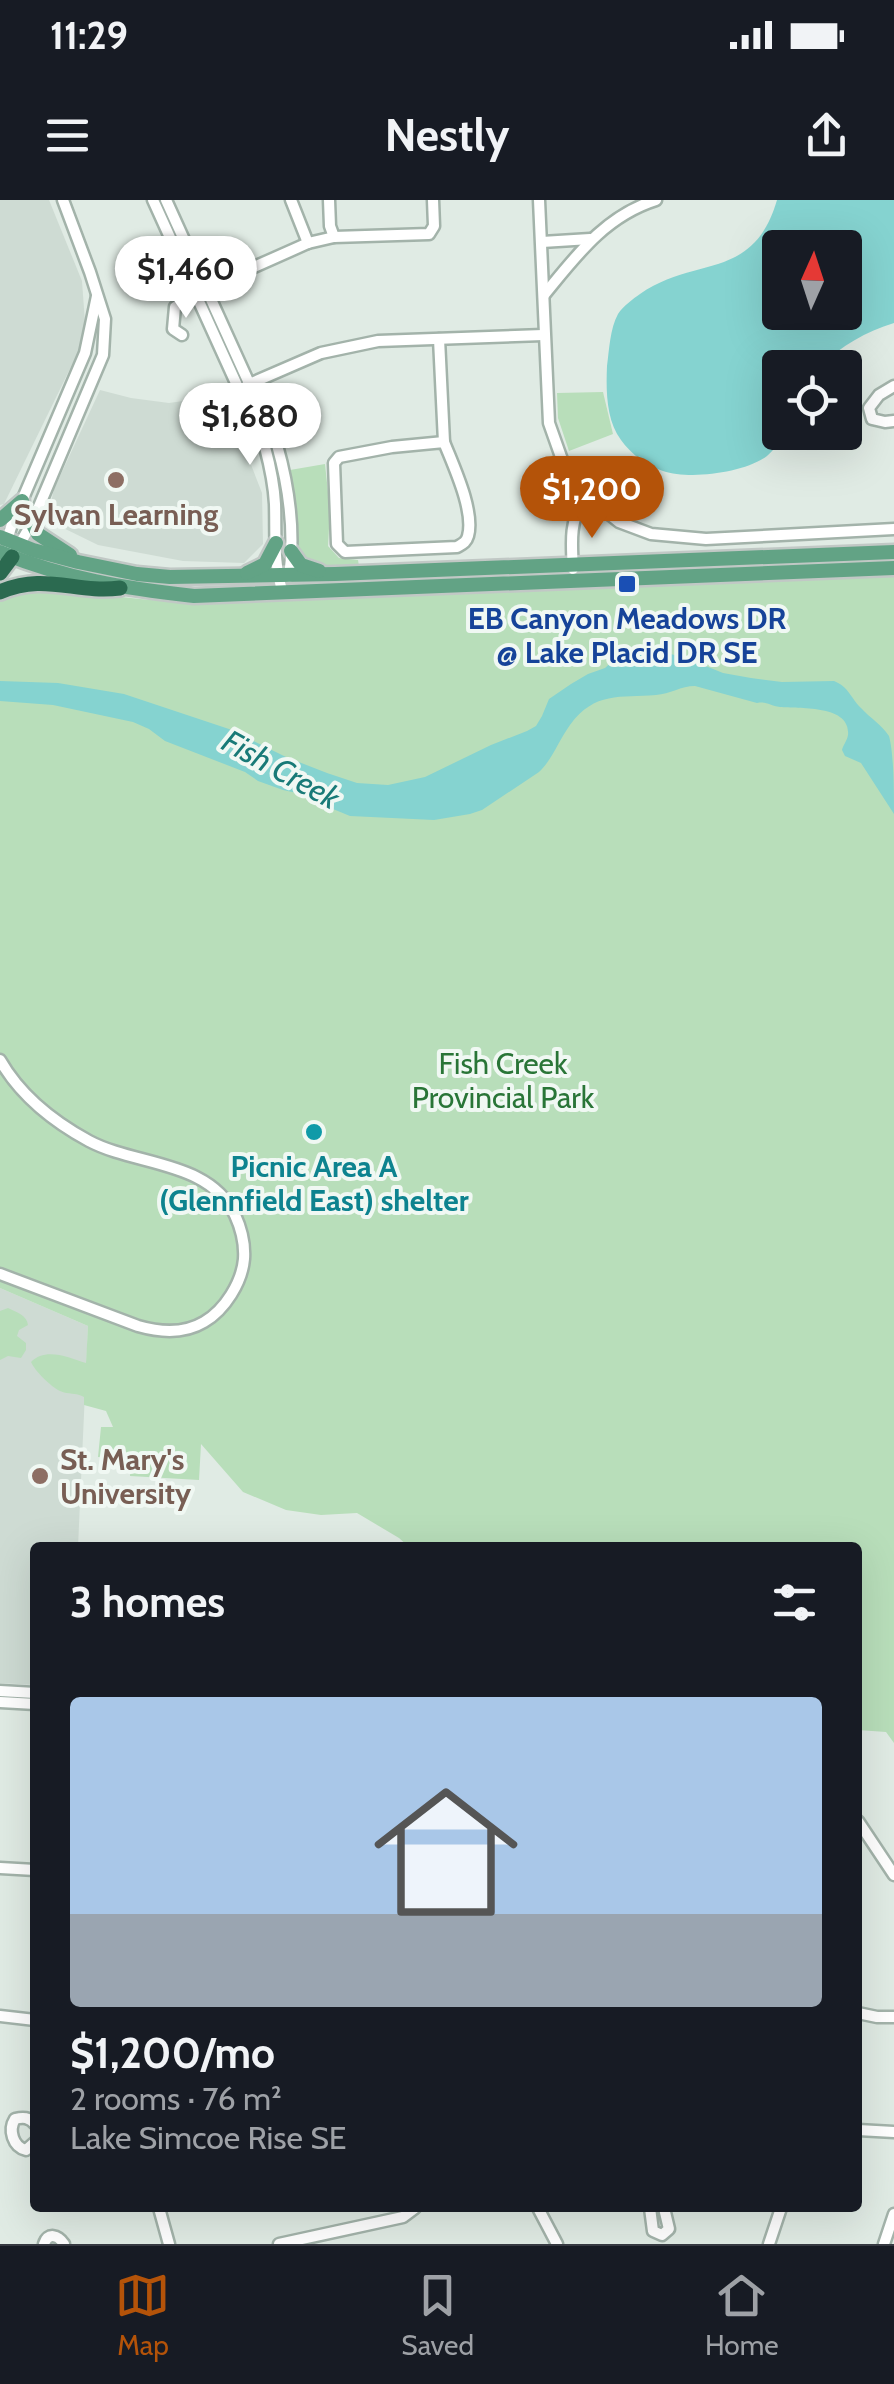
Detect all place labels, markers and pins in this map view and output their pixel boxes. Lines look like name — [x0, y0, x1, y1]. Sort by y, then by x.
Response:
pin: $1,460 — [105, 236, 267, 321]
pin: $1,680 — [169, 383, 331, 468]
pin: $1,200 — [511, 456, 673, 541]
marker: Sylvan Learning — [105, 469, 127, 491]
place label: Sylvan Learning — [14, 496, 218, 533]
marker: EB Canyon Meadows DR @ Lake Placid DR SE — [616, 573, 638, 595]
place label: EB Canyon Meadows DR @ Lake Placid DR SE — [468, 600, 787, 671]
marker: Picnic Area A (Glennfield East) shelter — [303, 1121, 325, 1143]
place label: Picnic Area A (Glennfield East) shelter — [159, 1148, 469, 1219]
place label: St. Mary's University — [60, 1441, 192, 1512]
marker: St. Mary's University — [29, 1465, 51, 1487]

